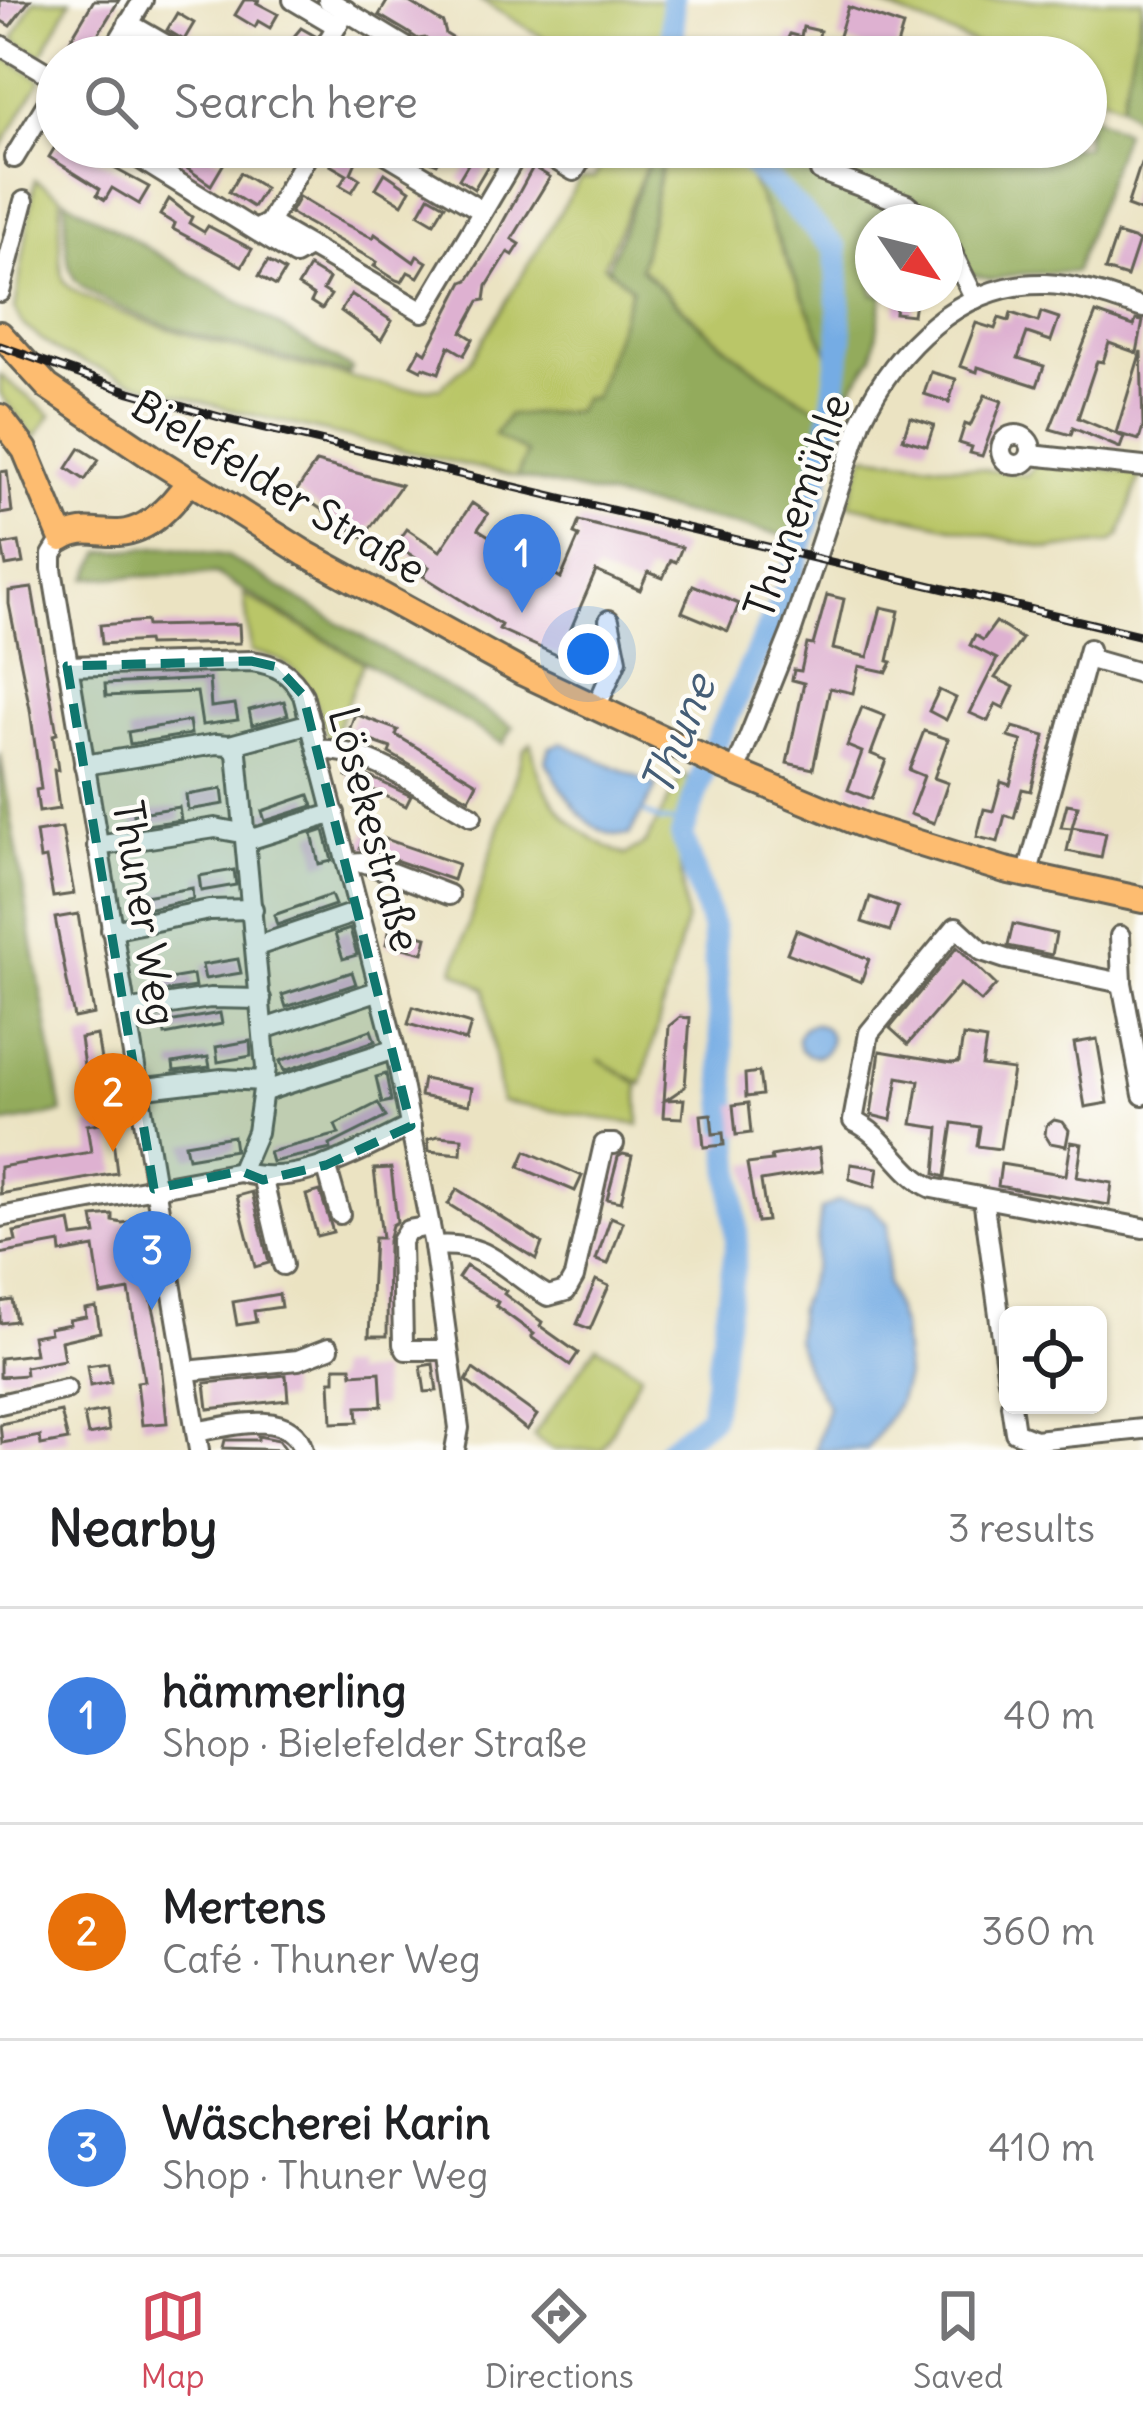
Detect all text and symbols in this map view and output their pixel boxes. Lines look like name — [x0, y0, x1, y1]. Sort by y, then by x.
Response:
search box — [36, 36, 1107, 168]
icon: search — [78, 69, 144, 135]
text: Search here — [174, 74, 418, 130]
north arrow — [855, 204, 963, 312]
street label: Bielefelder Straße — [123, 379, 435, 595]
street label: Thunemühle — [732, 387, 862, 625]
pin: 1 — [483, 514, 561, 613]
your location — [558, 624, 618, 684]
water label: Thune — [628, 664, 729, 804]
street label: Lösekestraße — [317, 701, 433, 957]
street label: Thuner Weg — [102, 797, 188, 1029]
pin: 2 — [74, 1053, 152, 1152]
pin: 3 — [113, 1211, 191, 1310]
map controls — [999, 1306, 1107, 1414]
button: locate — [999, 1306, 1107, 1414]
text: Nearby — [48, 1496, 217, 1560]
text: 3 results — [948, 1504, 1095, 1553]
text: hämmerling — [162, 1663, 407, 1719]
text: 1 — [79, 1691, 95, 1740]
text: 40 m — [1003, 1691, 1095, 1740]
text: Shop · Bielefelder Straße — [162, 1719, 587, 1768]
text: Mertens — [162, 1879, 326, 1935]
text: 2 — [76, 1907, 98, 1956]
text: 360 m — [981, 1907, 1095, 1956]
text: Café · Thuner Weg — [162, 1935, 481, 1984]
text: Wäscherei Karin — [162, 2095, 490, 2151]
text: 3 — [76, 2123, 98, 2172]
text: 410 m — [988, 2123, 1095, 2172]
text: Shop · Thuner Weg — [162, 2151, 489, 2200]
tab: Map — [140, 2283, 206, 2397]
tab: Directions — [485, 2283, 634, 2397]
tab: Saved — [913, 2283, 1003, 2397]

